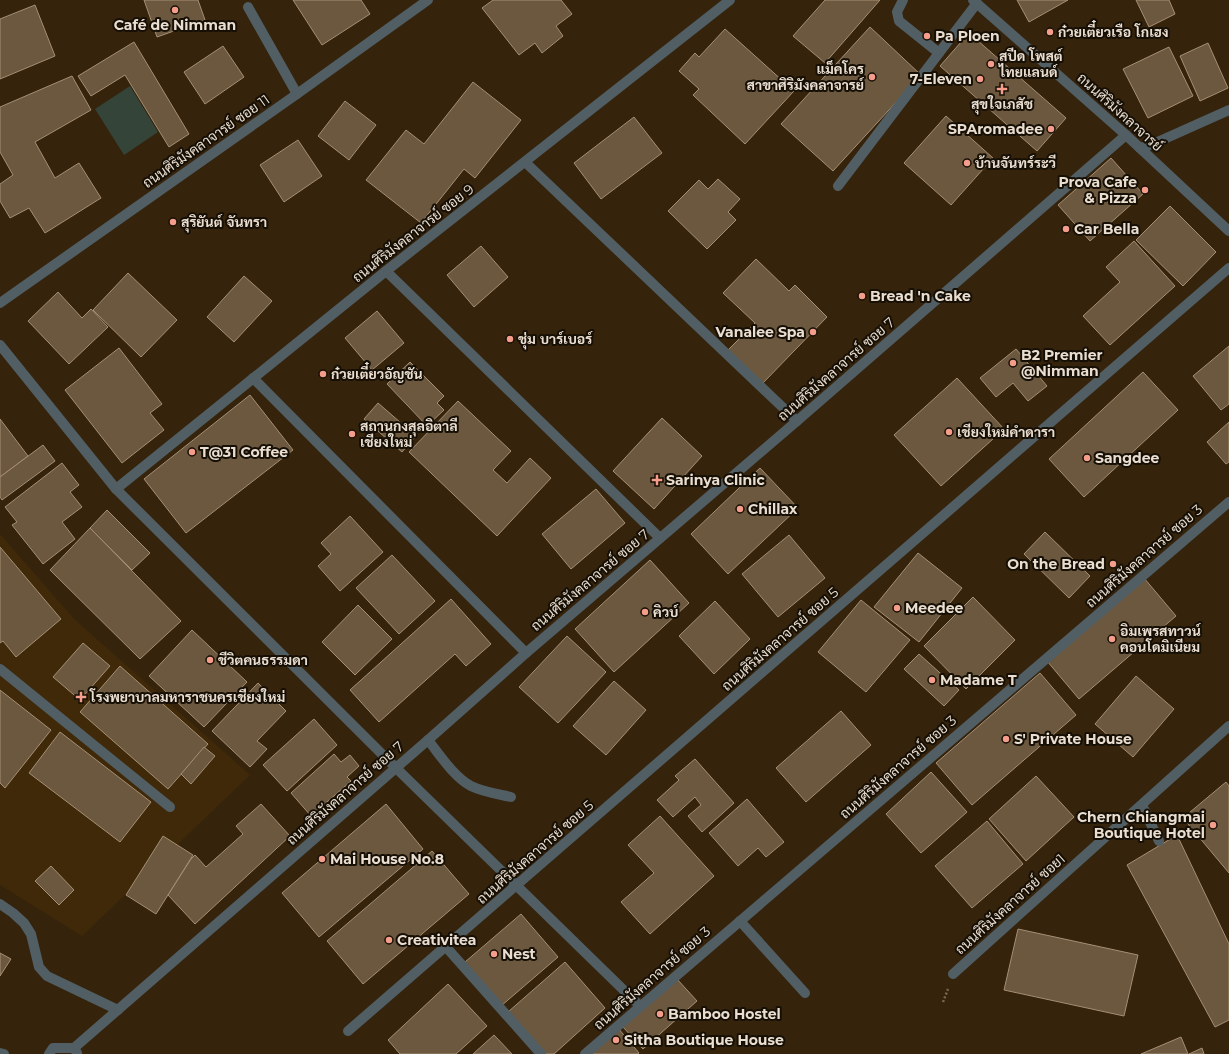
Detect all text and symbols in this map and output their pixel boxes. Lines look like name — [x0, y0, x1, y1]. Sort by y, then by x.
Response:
marker: Café de Nimman — [170, 5, 180, 15]
place label: Café de Nimman — [114, 16, 236, 34]
place label: ก๋วยเตี๋ยวเรือ โกเฮง — [1058, 19, 1169, 41]
place label: Pa Ploen — [935, 27, 1000, 45]
marker: ก๋วยเตี๋ยวเรือ โกเฮง — [1045, 27, 1055, 37]
marker: Pa Ploen — [922, 31, 932, 41]
place label: สปีด โพสต์ ไทยแลนด์ — [998, 47, 1063, 81]
place label: แม็คโคร สาขาศิริมังคลาจารย์ — [747, 59, 865, 94]
marker: สปีด โพสต์ ไทยแลนด์ — [986, 59, 996, 69]
street label: ถนนศิริมังคลาจารย์ — [1074, 69, 1166, 155]
place label: 7-Eleven — [910, 70, 972, 88]
marker: แม็คโคร สาขาศิริมังคลาจารย์ — [867, 72, 877, 82]
marker: 7-Eleven — [975, 74, 985, 84]
marker: สุขใจเภสัช — [997, 84, 1007, 94]
street label: ถนนศิริมังคลาจารย์ ซอย 11 — [139, 90, 273, 192]
place label: สุขใจเภสัช — [971, 95, 1033, 115]
place label: SPAromadee — [948, 120, 1043, 138]
marker: SPAromadee — [1046, 124, 1056, 134]
place label: บ้านจันทร์ระวี — [975, 154, 1056, 172]
marker: บ้านจันทร์ระวี — [962, 158, 972, 168]
place label: Prova Cafe & Pizza — [1058, 173, 1137, 207]
street label: ถนนศิริมังคลาจารย์ ซอย 9 — [349, 180, 477, 286]
marker: Prova Cafe & Pizza — [1140, 185, 1150, 195]
place label: สุริยันต์ จันทรา — [181, 213, 267, 233]
marker: สุริยันต์ จันทรา — [168, 217, 178, 227]
place label: Car Bella — [1074, 220, 1139, 238]
marker: Car Bella — [1061, 224, 1071, 234]
place label: Bread 'n Cake — [870, 287, 971, 305]
marker: Bread 'n Cake — [857, 291, 867, 301]
street label: ถนนศิริมังคลาจารย์ ซอย 7 — [774, 313, 898, 425]
place label: Vanalee Spa — [714, 323, 805, 341]
marker: Vanalee Spa — [808, 327, 818, 337]
place label: ชุ่ม บาร์เบอร์ — [518, 330, 593, 350]
marker: ชุ่ม บาร์เบอร์ — [505, 334, 515, 344]
place label: B2 Premier @Nimman — [1021, 346, 1103, 380]
marker: B2 Premier @Nimman — [1008, 358, 1018, 368]
place label: ก๋วยเตี๋ยวอัญชัน — [331, 361, 423, 383]
marker: ก๋วยเตี๋ยวอัญชัน — [318, 369, 328, 379]
place label: สถานกงสุลอิตาลี เชียงใหม่ — [360, 417, 458, 451]
place label: เชียงใหม่คำดารา — [957, 423, 1055, 441]
marker: เชียงใหม่คำดารา — [944, 427, 954, 437]
marker: สถานกงสุลอิตาลี เชียงใหม่ — [347, 429, 357, 439]
place label: T@31 Coffee — [200, 443, 288, 461]
marker: T@31 Coffee — [187, 447, 197, 457]
place label: Sangdee — [1095, 449, 1160, 467]
marker: Sangdee — [1082, 453, 1092, 463]
place label: Sarinya Clinic — [666, 471, 765, 489]
marker: Sarinya Clinic — [651, 474, 663, 486]
place label: Chillax — [748, 500, 798, 518]
street label: ถนนศิริมังคลาจารย์ ซอย 3 — [1082, 500, 1206, 612]
marker: Chillax — [735, 504, 745, 514]
street label: ถนนศิริมังคลาจารย์ ซอย 7 — [527, 525, 653, 635]
place label: On the Bread — [1007, 555, 1105, 573]
marker: On the Bread — [1108, 559, 1118, 569]
street label: ถนนศิริมังคลาจารย์ ซอย 5 — [718, 583, 842, 695]
place label: Meedee — [905, 599, 964, 617]
place label: คิวบ์ — [653, 603, 679, 621]
marker: Meedee — [892, 603, 902, 613]
marker: คิวบ์ — [640, 607, 650, 617]
place label: อิมเพรสทาวน์ คอนโดมิเนียม — [1120, 622, 1202, 656]
marker: อิมเพรสทาวน์ คอนโดมิเนียม — [1107, 634, 1117, 644]
place label: ชีวิตคนธรรมดา — [218, 651, 308, 669]
marker: ชีวิตคนธรรมดา — [205, 655, 215, 665]
place label: Madame T — [940, 671, 1017, 689]
marker: Madame T — [927, 675, 937, 685]
place label: โรงพยาบาลมหาราชนครเชียงใหม่ — [89, 688, 285, 706]
marker: โรงพยาบาลมหาราชนครเชียงใหม่ — [75, 691, 87, 703]
street label: ถนนศิริมังคลาจารย์ ซอย 3 — [836, 711, 960, 823]
place label: S' Private House — [1014, 730, 1132, 748]
marker: S' Private House — [1001, 734, 1011, 744]
street label: ถนนศิริมังคลาจารย์ ซอย 7 — [283, 737, 407, 849]
street label: ถนนศิริมังคลาจารย์ ซอย 5 — [473, 796, 597, 908]
place label: Chern Chiangmai Boutique Hotel — [1077, 808, 1205, 842]
marker: Chern Chiangmai Boutique Hotel — [1208, 820, 1218, 830]
place label: Mai House No.8 — [330, 850, 444, 868]
street label: ถนนศิริมังคลาจารย์ ซอย1 — [951, 850, 1069, 958]
marker: Mai House No.8 — [317, 854, 327, 864]
street label: ถนนศิริมังคลาจารย์ ซอย 3 — [590, 922, 714, 1034]
place label: Creativitea — [397, 931, 476, 949]
marker: Creativitea — [384, 935, 394, 945]
place label: Nest — [502, 945, 536, 963]
marker: Nest — [489, 949, 499, 959]
place label: Bamboo Hostel — [668, 1005, 781, 1023]
marker: Bamboo Hostel — [655, 1009, 665, 1019]
place label: Sitha Boutique House — [624, 1031, 784, 1049]
marker: Sitha Boutique House — [611, 1035, 621, 1045]

